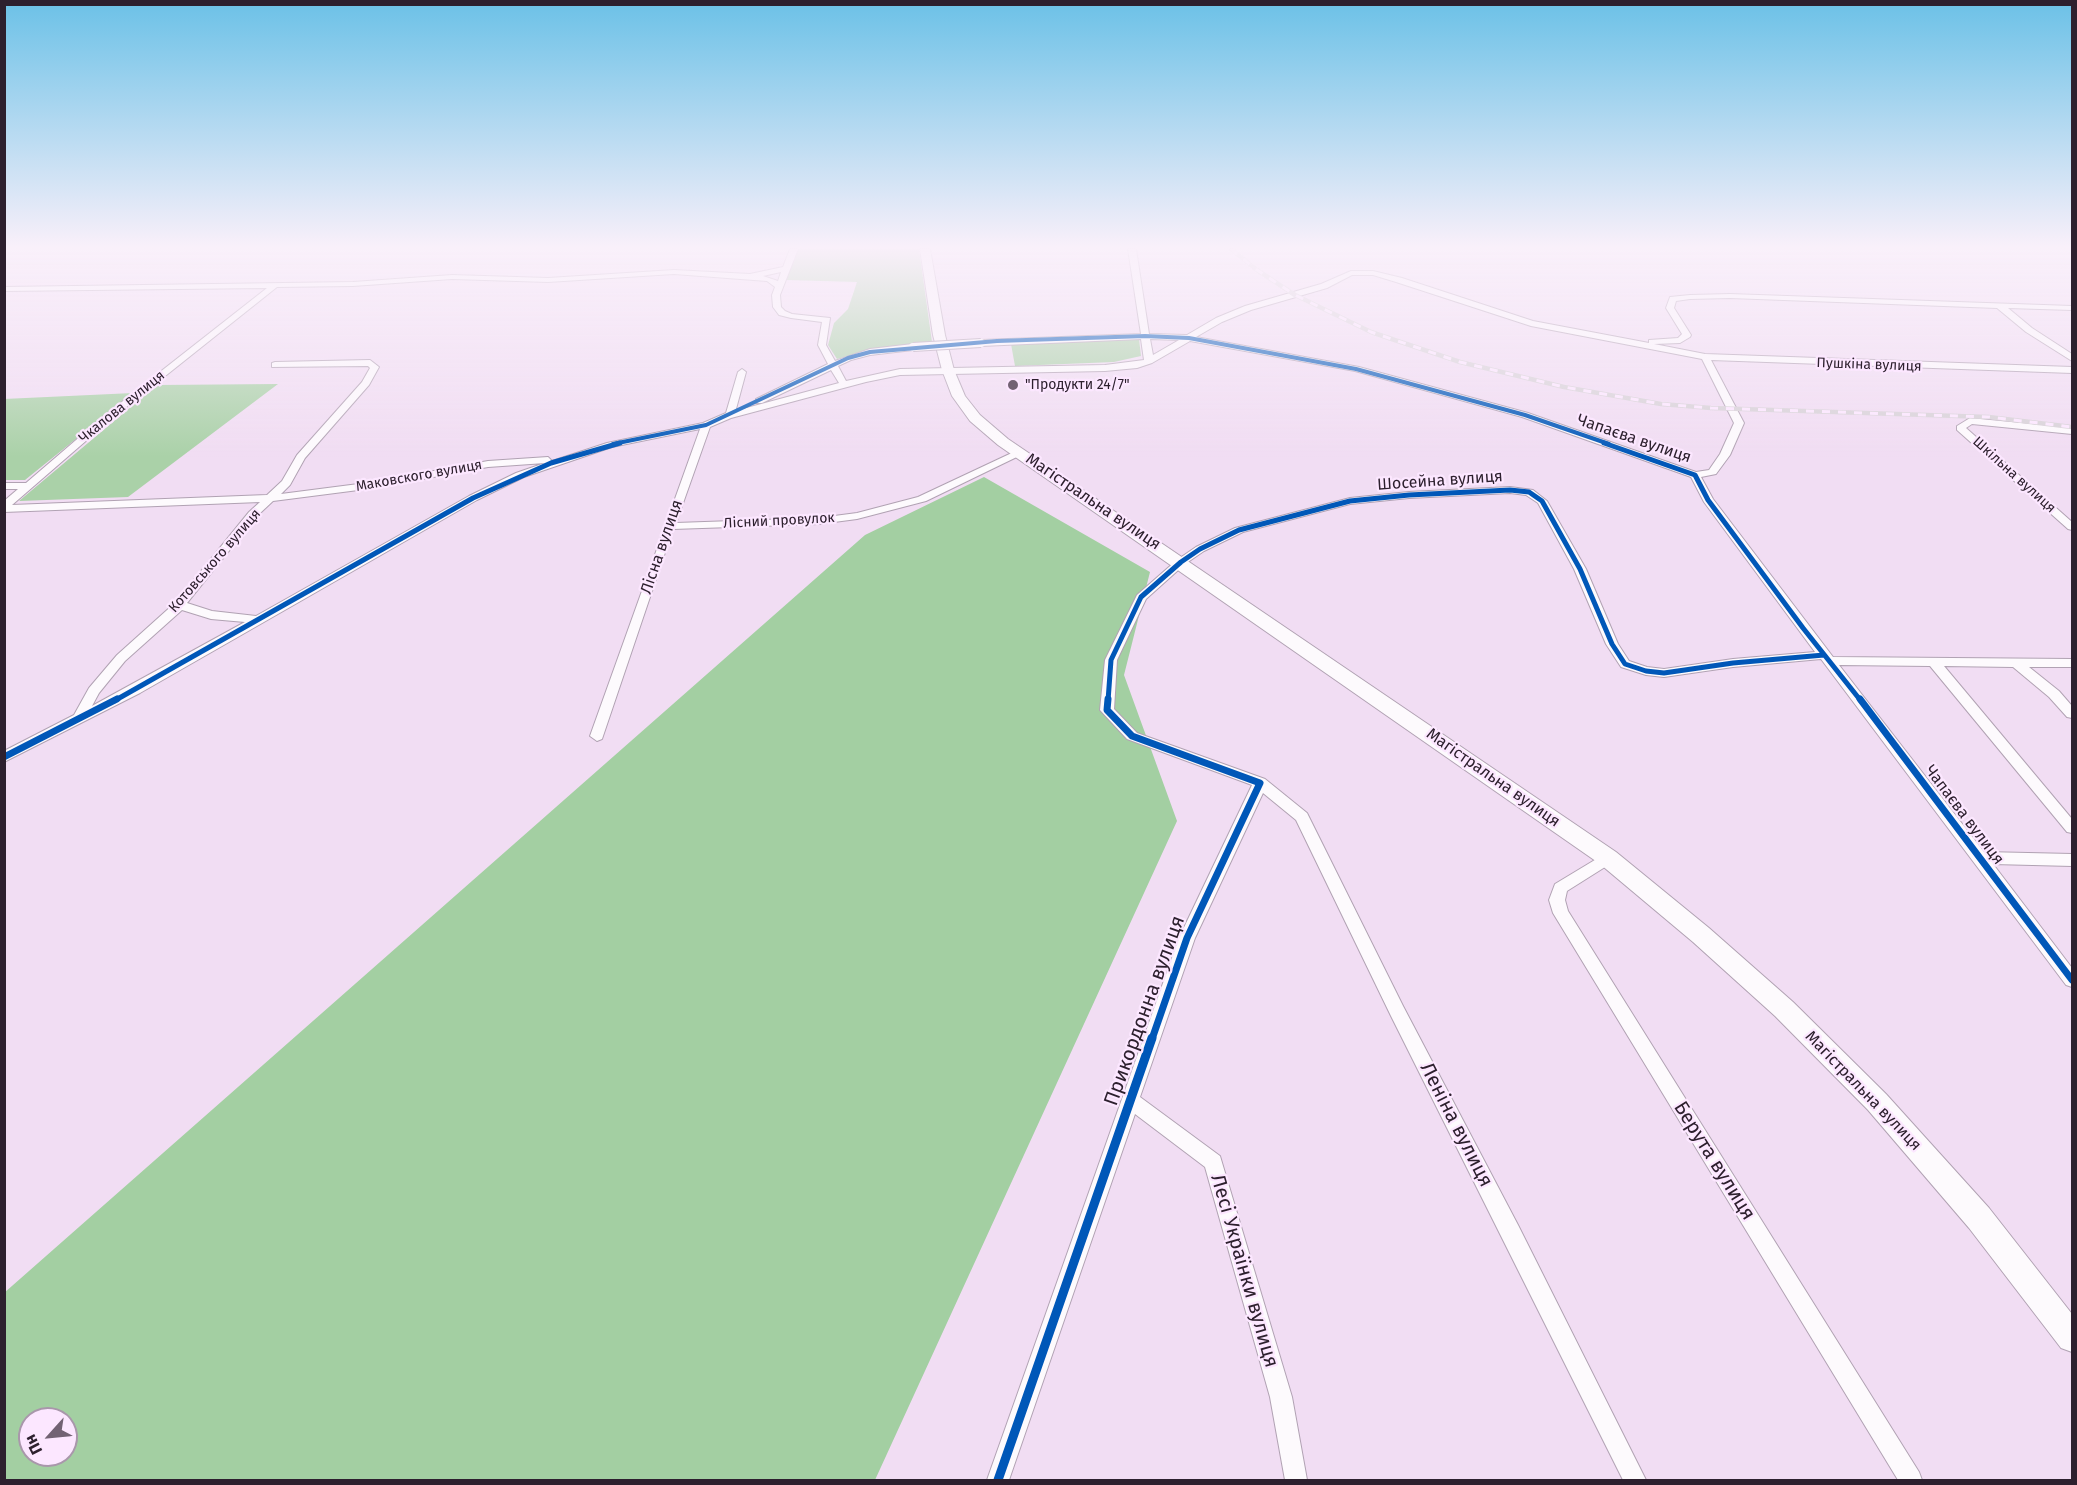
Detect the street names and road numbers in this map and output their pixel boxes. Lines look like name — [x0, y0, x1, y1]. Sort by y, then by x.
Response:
street label: Пушкіна вулиця — [1816, 355, 1922, 375]
street label: Чкалова вулиця — [76, 367, 168, 447]
street label: Чапаєва вулиця — [1574, 410, 1694, 468]
street label: Шкільна вулиця — [1969, 433, 2059, 517]
street label: Магістральна вулиця — [1022, 450, 1164, 554]
street label: Маковского вулиця — [355, 457, 483, 495]
street label: Шосейна вулиця — [1377, 467, 1503, 495]
street label: Лісна вулиця — [637, 497, 687, 597]
street label: Котовського вулиця — [166, 506, 264, 616]
street label: Лісний провулок — [723, 510, 835, 532]
street label: Магістральна вулиця — [1422, 725, 1564, 831]
street label: Чапаєва вулиця — [1920, 761, 2008, 869]
street label: Прикордонна вулиця — [1099, 913, 1191, 1109]
street label: Магістральна вулиця — [1801, 1027, 1925, 1155]
street label: Леніна вулиця — [1414, 1059, 1498, 1191]
street label: Берута вулиця — [1668, 1097, 1760, 1225]
street label: Лесі Українки вулиця — [1205, 1172, 1283, 1370]

